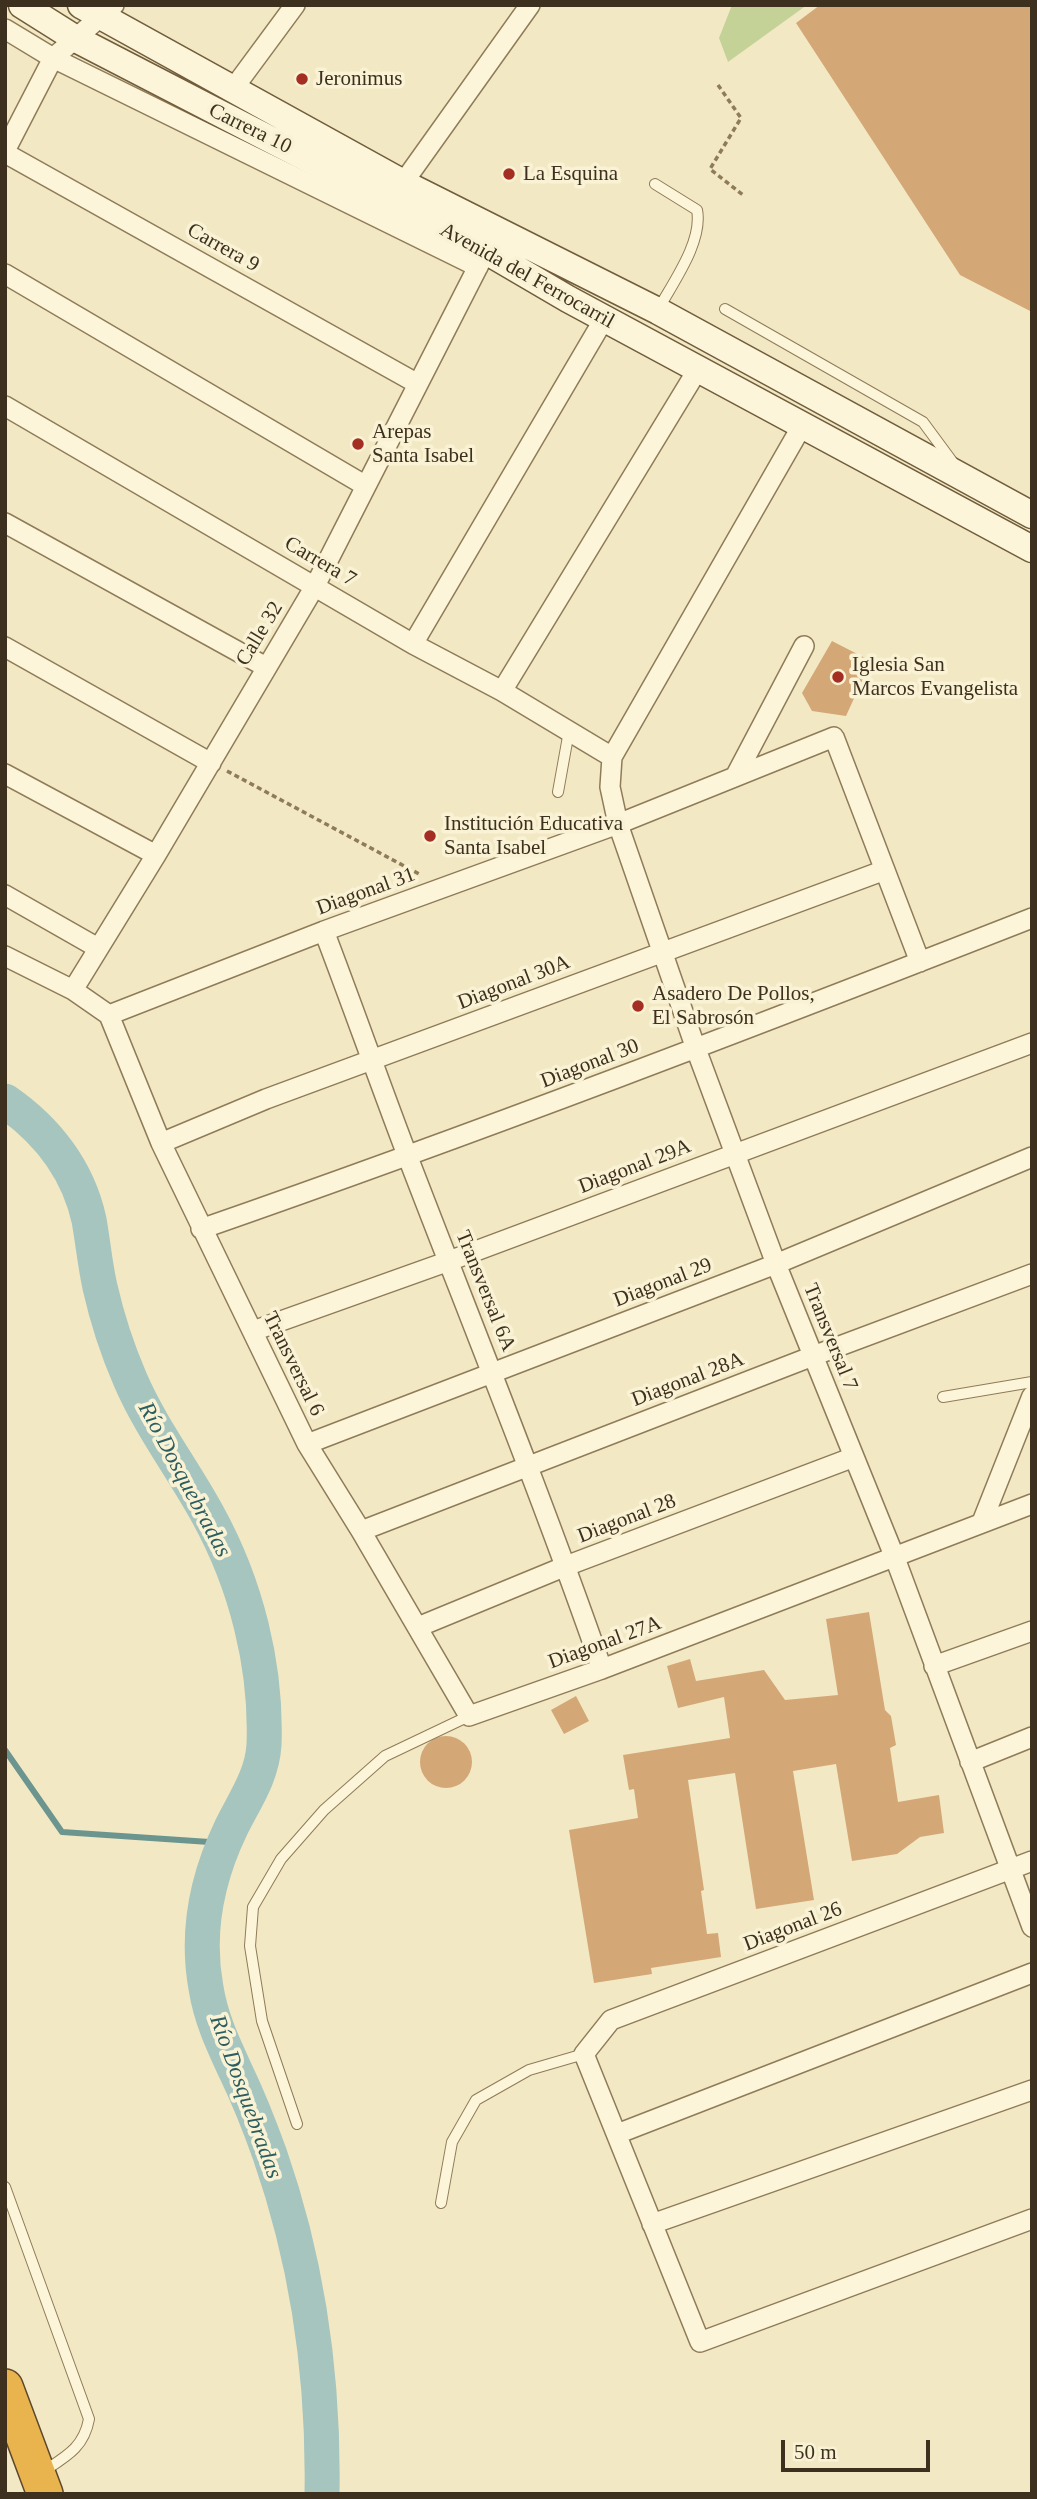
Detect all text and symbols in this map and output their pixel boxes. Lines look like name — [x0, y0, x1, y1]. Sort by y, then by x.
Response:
place label: Jeronimus — [316, 66, 402, 92]
marker: Jeronimus — [294, 71, 310, 87]
street label: Carrera 10 — [204, 98, 296, 160]
place label: La Esquina — [523, 161, 618, 187]
marker: La Esquina — [501, 166, 517, 182]
street label: Carrera 9 — [182, 218, 264, 278]
street label: Avenida del Ferrocarril — [435, 218, 619, 334]
place label: Arepas Santa Isabel — [372, 419, 474, 469]
marker: Arepas Santa Isabel — [350, 436, 366, 452]
street label: Carrera 7 — [280, 531, 360, 593]
street label: Calle 32 — [231, 597, 289, 671]
place label: Iglesia San Marcos Evangelista — [852, 652, 1018, 702]
marker: Iglesia San Marcos Evangelista — [830, 669, 846, 685]
place label: Institución Educativa Santa Isabel — [444, 811, 623, 861]
marker: Institución Educativa Santa Isabel — [422, 828, 438, 844]
street label: Diagonal 31 — [313, 863, 419, 921]
street label: Diagonal 30A — [454, 950, 574, 1016]
place label: Asadero De Pollos, El Sabrosón — [652, 981, 815, 1031]
marker: Asadero De Pollos, El Sabrosón — [630, 998, 646, 1014]
street label: Diagonal 30 — [537, 1034, 643, 1094]
street label: Diagonal 29A — [575, 1134, 695, 1200]
street label: Transversal 6A — [449, 1227, 521, 1355]
street label: Diagonal 29 — [610, 1253, 716, 1313]
street label: Transversal 7 — [797, 1280, 863, 1394]
street label: Transversal 6 — [257, 1308, 329, 1420]
street label: Diagonal 28A — [628, 1347, 748, 1413]
water label: Río Dosquebradas — [131, 1398, 237, 1562]
street label: Diagonal 28 — [574, 1489, 680, 1549]
street label: Diagonal 27A — [545, 1611, 665, 1675]
street label: Diagonal 26 — [740, 1897, 846, 1957]
water label: Río Dosquebradas — [203, 2012, 287, 2182]
scale bar — [785, 2426, 934, 2470]
text: 50 m — [794, 2440, 837, 2464]

